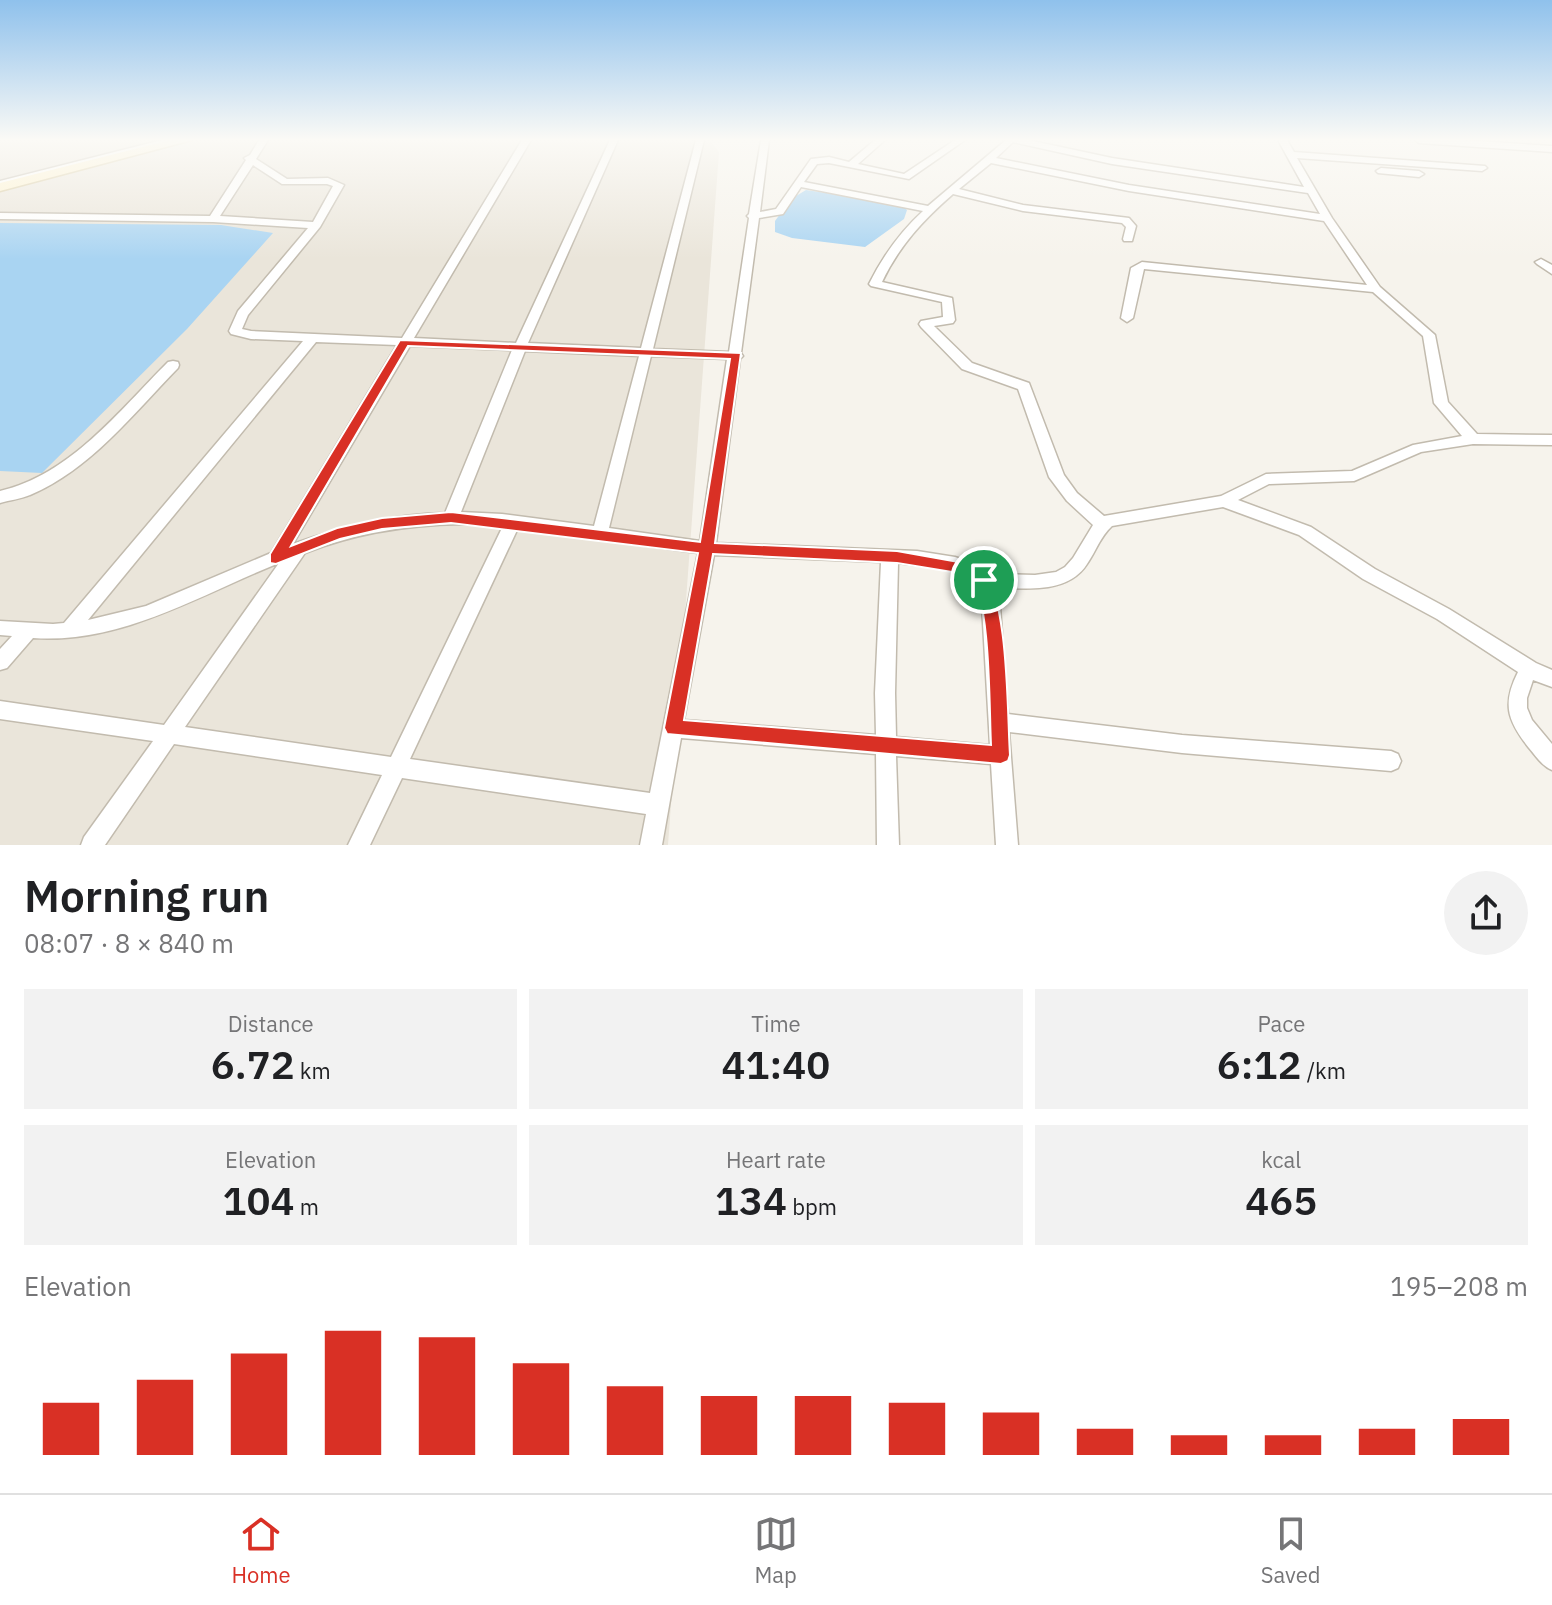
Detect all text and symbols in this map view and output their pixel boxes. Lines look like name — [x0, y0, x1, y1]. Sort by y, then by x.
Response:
pin — [950, 546, 1018, 614]
icon: arrive — [962, 558, 1006, 602]
text: Morning run — [24, 867, 269, 924]
button: share — [1444, 871, 1528, 955]
text: 08:07 · 8 × 840 m — [24, 926, 234, 960]
text: Distance — [228, 1009, 314, 1038]
text: Time — [751, 1009, 801, 1038]
text: Pace — [1257, 1009, 1305, 1038]
text: 6.72 — [211, 1038, 295, 1090]
text: 41:40 — [722, 1038, 830, 1090]
text: 6:12 — [1217, 1038, 1302, 1090]
text: km — [295, 1056, 331, 1085]
text: /km — [1302, 1056, 1346, 1085]
text: Elevation — [225, 1145, 316, 1174]
text: Heart rate — [726, 1145, 826, 1174]
text: kcal — [1261, 1145, 1301, 1174]
text: 104 — [222, 1174, 294, 1226]
text: 134 — [715, 1174, 787, 1226]
text: 465 — [1245, 1174, 1317, 1226]
text: m — [294, 1192, 319, 1221]
text: bpm — [787, 1192, 837, 1221]
text: Elevation — [24, 1269, 132, 1303]
text: 195–208 m — [1390, 1269, 1528, 1303]
tab: Home — [231, 1512, 291, 1589]
tab: Map — [754, 1512, 798, 1589]
tab: Saved — [1261, 1512, 1320, 1589]

